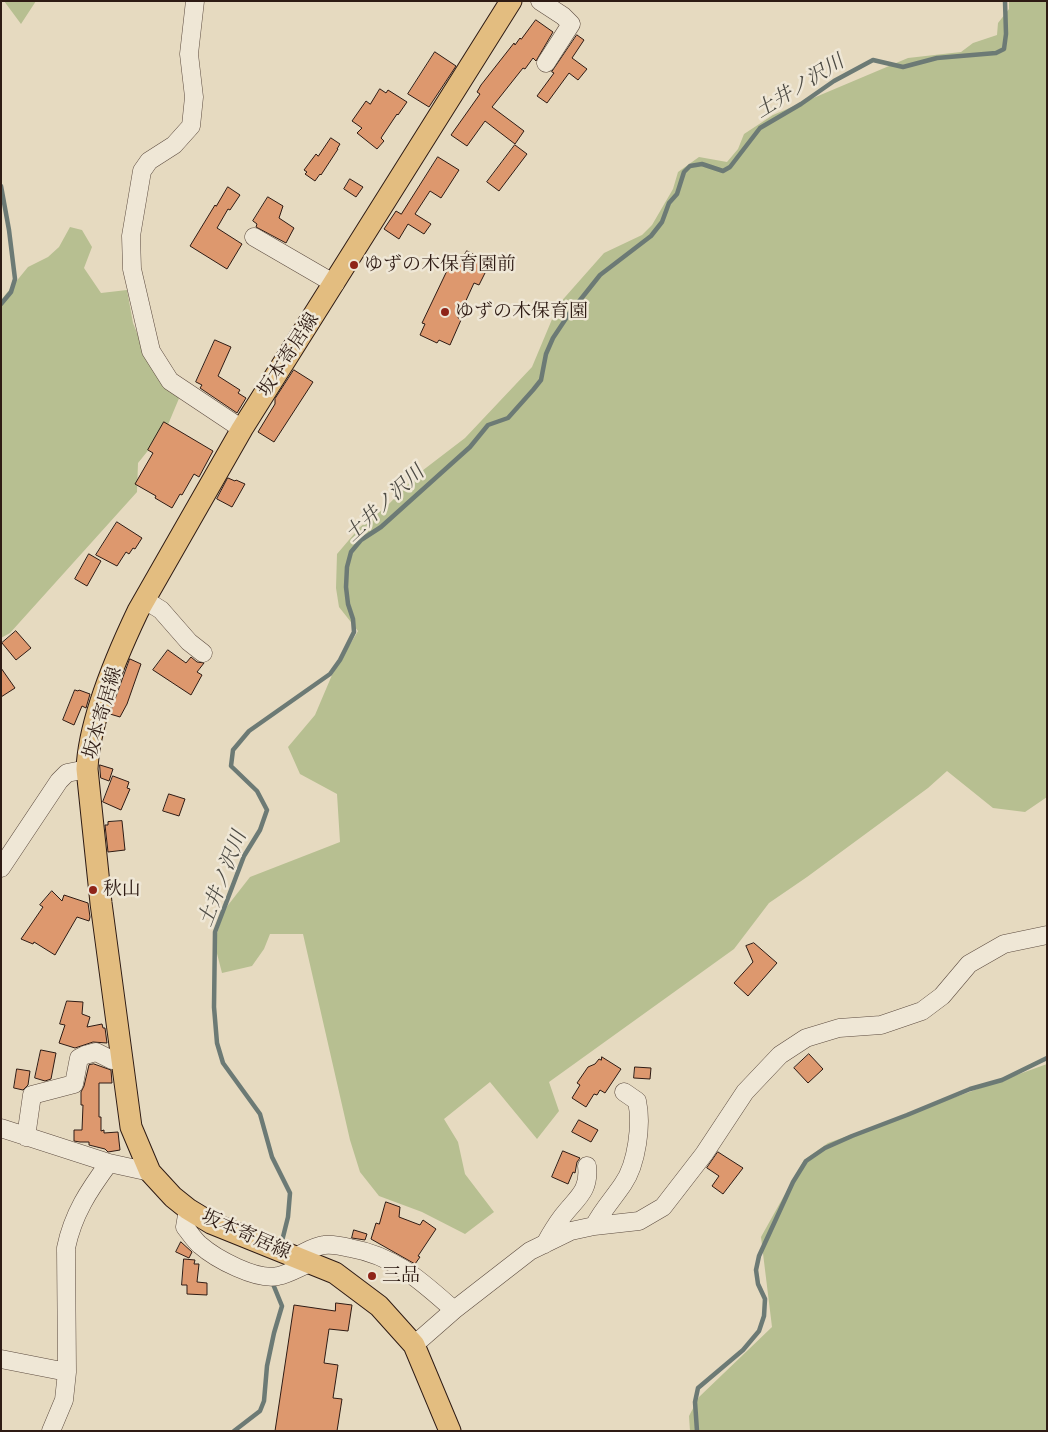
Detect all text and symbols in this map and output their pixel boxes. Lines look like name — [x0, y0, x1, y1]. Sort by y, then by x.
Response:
water label: 土井ノ沢川 — [751, 50, 849, 124]
place label: ゆずの木保育園前 — [364, 254, 516, 276]
marker: ゆずの木保育園前 — [348, 259, 360, 271]
place label: ゆずの木保育園 — [455, 301, 588, 323]
marker: ゆずの木保育園 — [439, 306, 451, 318]
street label: 坂本寄居線 — [254, 309, 324, 401]
water label: 土井ノ沢川 — [340, 461, 430, 547]
street label: 坂本寄居線 — [79, 664, 127, 762]
water label: 土井ノ沢川 — [194, 828, 252, 930]
place label: 秋山 — [103, 879, 141, 901]
marker: 秋山 — [87, 884, 99, 896]
street label: 坂本寄居線 — [198, 1205, 294, 1265]
place label: 三品 — [382, 1265, 420, 1287]
marker: 三品 — [366, 1270, 378, 1282]

